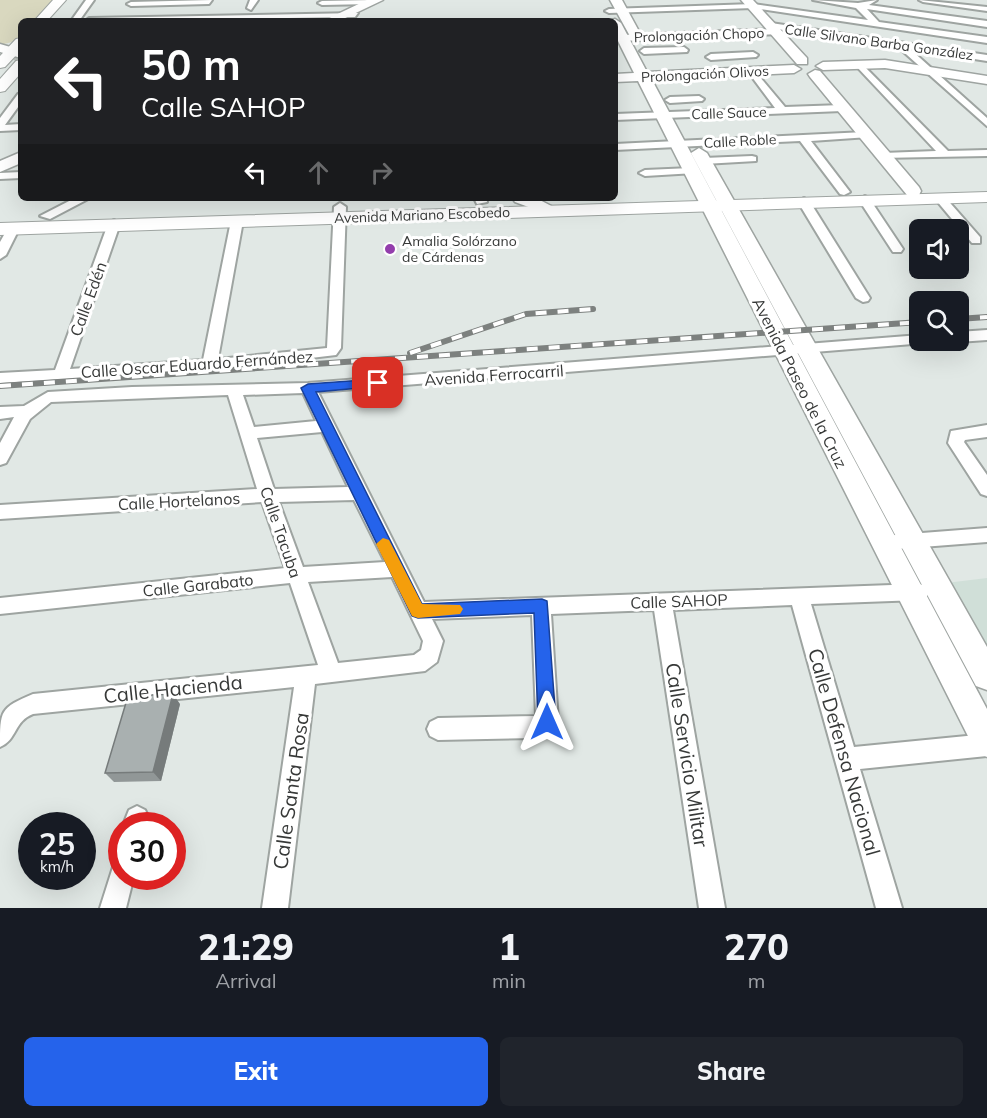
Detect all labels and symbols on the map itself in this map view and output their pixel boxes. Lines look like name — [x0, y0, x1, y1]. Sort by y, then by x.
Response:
street label: Calle Silvano Barba González — [783, 20, 975, 64]
street label: Prolongación Chopo — [633, 24, 765, 46]
street label: Prolongación Olivos — [641, 62, 770, 86]
street label: Calle Sauce — [691, 103, 767, 123]
street label: Calle Roble — [703, 130, 777, 152]
street label: Avenida Mariano Escobedo — [334, 203, 510, 227]
place label: Amalia Solórzano de Cárdenas — [402, 232, 517, 266]
marker: Amalia Solórzano de Cárdenas — [383, 242, 397, 256]
street label: Calle Edén — [65, 259, 111, 339]
street label: Avenida Paseo de la Cruz — [748, 294, 852, 472]
street label: Calle Oscar Eduardo Fernández — [80, 346, 314, 382]
pin — [352, 357, 403, 408]
street label: Avenida Ferrocarril — [424, 360, 564, 390]
street label: Calle Tacuba — [256, 484, 306, 580]
street label: Calle Hortelanos — [117, 488, 241, 514]
street label: Calle Garabato — [142, 569, 254, 601]
street label: Calle SAHOP — [630, 589, 728, 613]
street label: Calle Defensa Nacional — [803, 645, 886, 858]
street label: Calle Servicio Militar — [661, 661, 715, 850]
street label: Calle Hacienda — [102, 669, 244, 708]
position arrow — [515, 690, 579, 754]
street label: Calle Santa Rosa — [267, 711, 314, 871]
speed limit sign: 30 — [108, 812, 186, 890]

